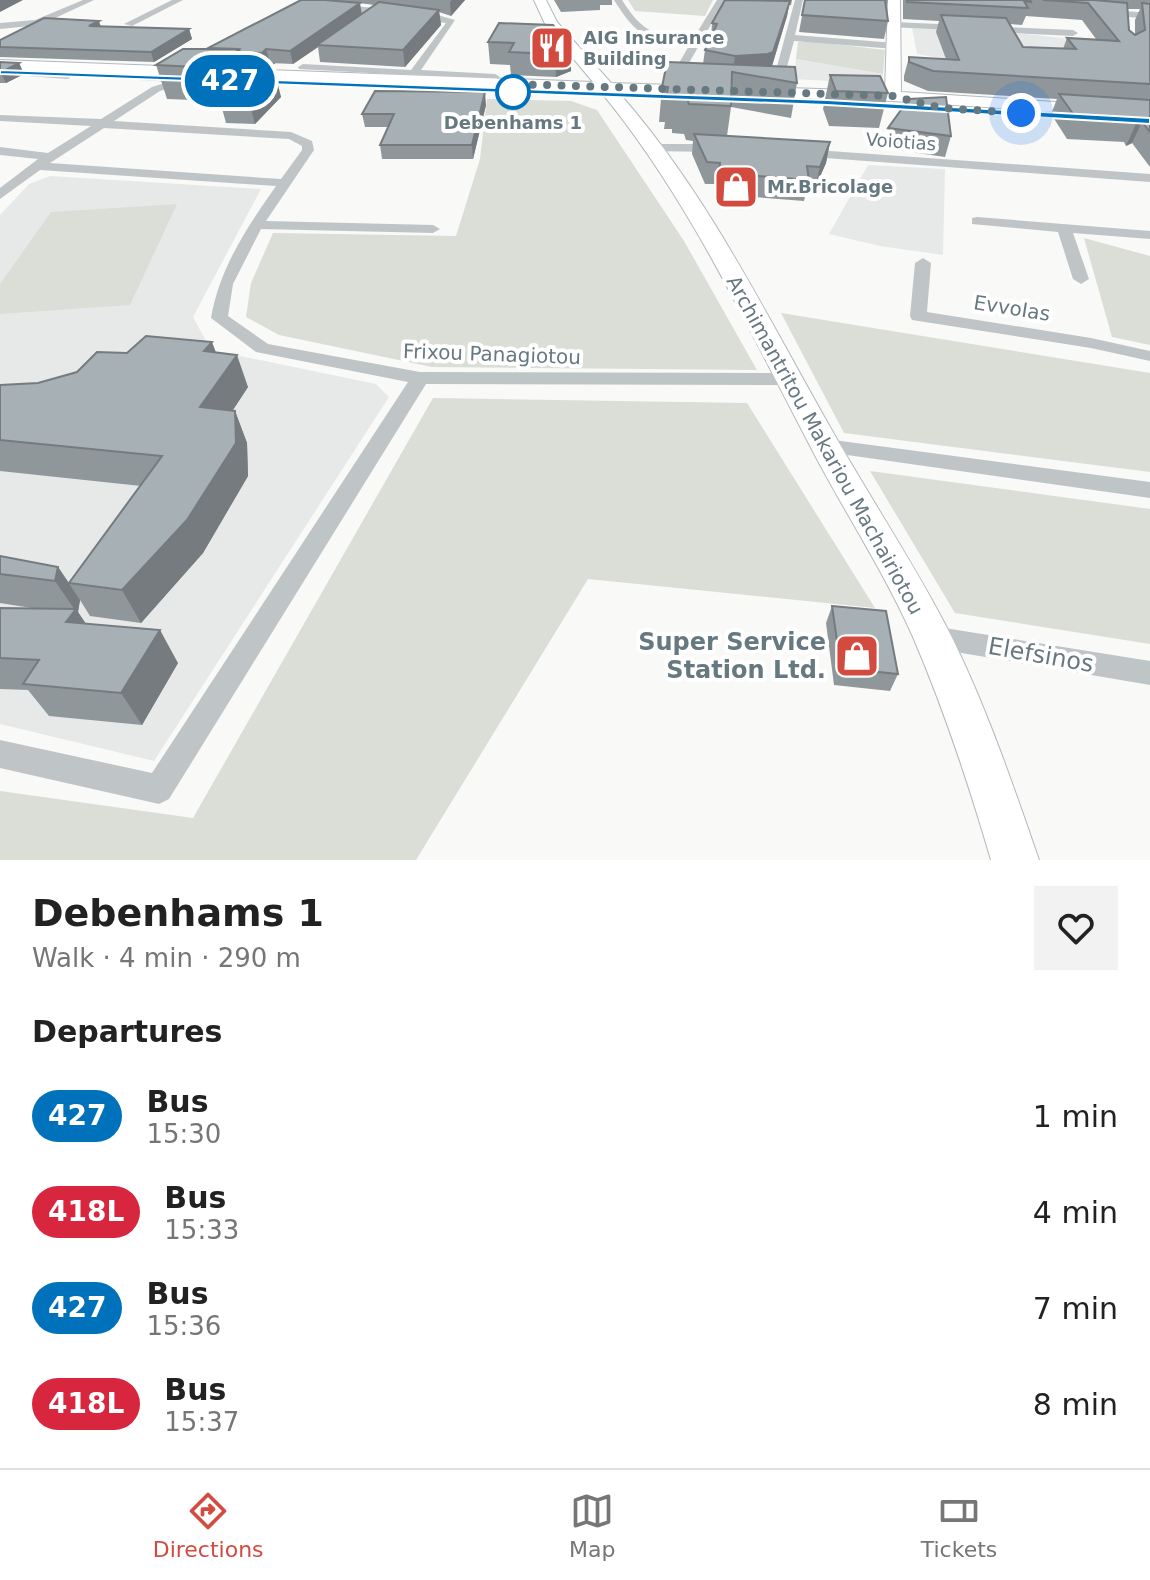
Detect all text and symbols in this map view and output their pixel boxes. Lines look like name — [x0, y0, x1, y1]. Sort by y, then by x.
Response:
restaurant icon: AIG Insurance Building — [528, 24, 576, 72]
place label: AIG Insurance Building — [583, 27, 724, 69]
line badge: 427 — [184, 55, 276, 107]
text: 427 — [201, 64, 259, 97]
marker: Debenhams 1 — [496, 75, 530, 109]
your location — [1001, 93, 1041, 133]
place label: Debenhams 1 — [444, 112, 582, 133]
street label: Voiotias — [865, 129, 937, 154]
shop icon: Mr.Bricolage — [712, 163, 760, 211]
place label: Mr.Bricolage — [767, 176, 893, 197]
street label: Archimantritou Makariou Machairiotou — [722, 271, 928, 619]
street label: EvvoIas — [972, 290, 1052, 326]
street label: Frixou Panagiotou — [403, 339, 581, 369]
place label: Super Service Station Ltd. — [638, 628, 826, 684]
shop icon: Super Service Station Ltd. — [833, 632, 881, 680]
street label: Elefsinos — [986, 632, 1096, 678]
button: heart — [1034, 886, 1118, 970]
text: Debenhams 1 — [32, 891, 324, 935]
text: Walk · 4 min · 290 m — [32, 943, 301, 973]
text: Departures — [32, 1014, 222, 1049]
text: Bus — [146, 1084, 209, 1119]
text: 427 — [48, 1099, 106, 1132]
text: 1 min — [1033, 1099, 1118, 1134]
text: 15:30 — [146, 1119, 221, 1149]
text: Bus — [164, 1180, 226, 1215]
text: 418L — [48, 1195, 124, 1228]
text: 4 min — [1033, 1195, 1118, 1230]
text: 15:33 — [164, 1215, 239, 1245]
text: Bus — [146, 1276, 209, 1311]
text: 427 — [48, 1291, 106, 1324]
text: 7 min — [1033, 1291, 1118, 1326]
text: 15:36 — [146, 1311, 221, 1341]
text: Bus — [164, 1372, 226, 1407]
text: 418L — [48, 1387, 124, 1420]
text: 8 min — [1033, 1387, 1118, 1422]
text: 15:37 — [164, 1407, 239, 1437]
tab: Directions — [153, 1489, 264, 1562]
tab: Map — [569, 1489, 615, 1562]
tab: Tickets — [921, 1489, 997, 1562]

